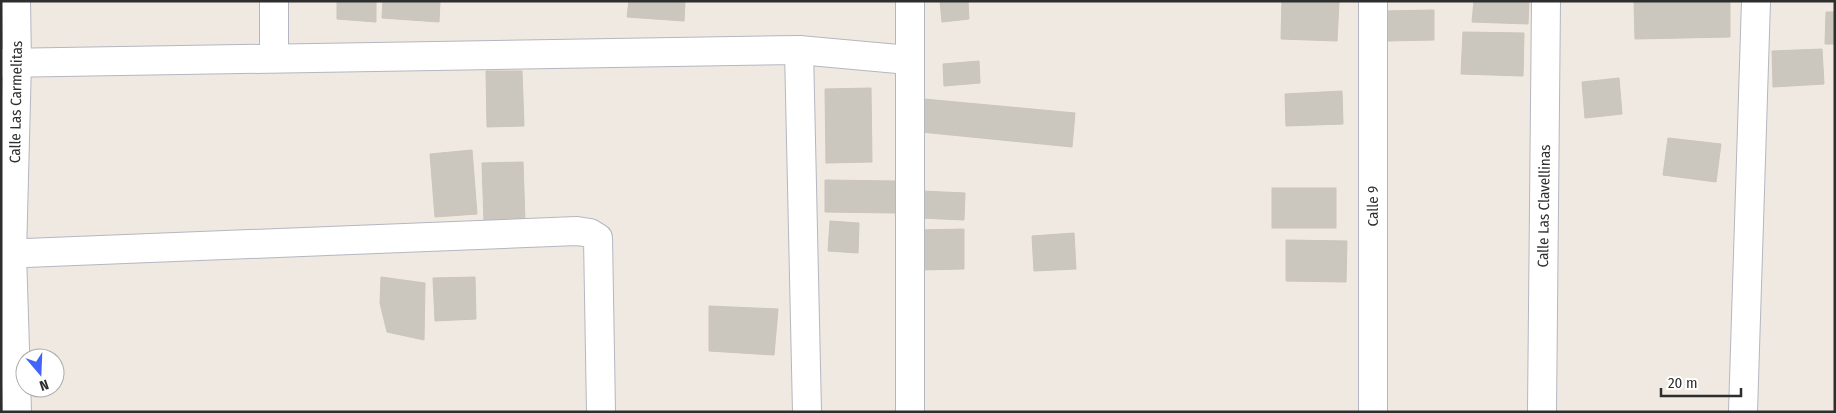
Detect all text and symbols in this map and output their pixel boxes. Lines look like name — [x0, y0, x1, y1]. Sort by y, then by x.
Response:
street label: Calle Las Carmelitas — [6, 41, 26, 163]
street label: Calle Las Clavellinas — [1534, 144, 1554, 268]
street label: Calle 9 — [1364, 186, 1382, 226]
north arrow — [15, 348, 65, 398]
scale bar — [1661, 366, 1741, 398]
text: 20 m — [1668, 374, 1698, 392]
text: N — [37, 375, 51, 394]

